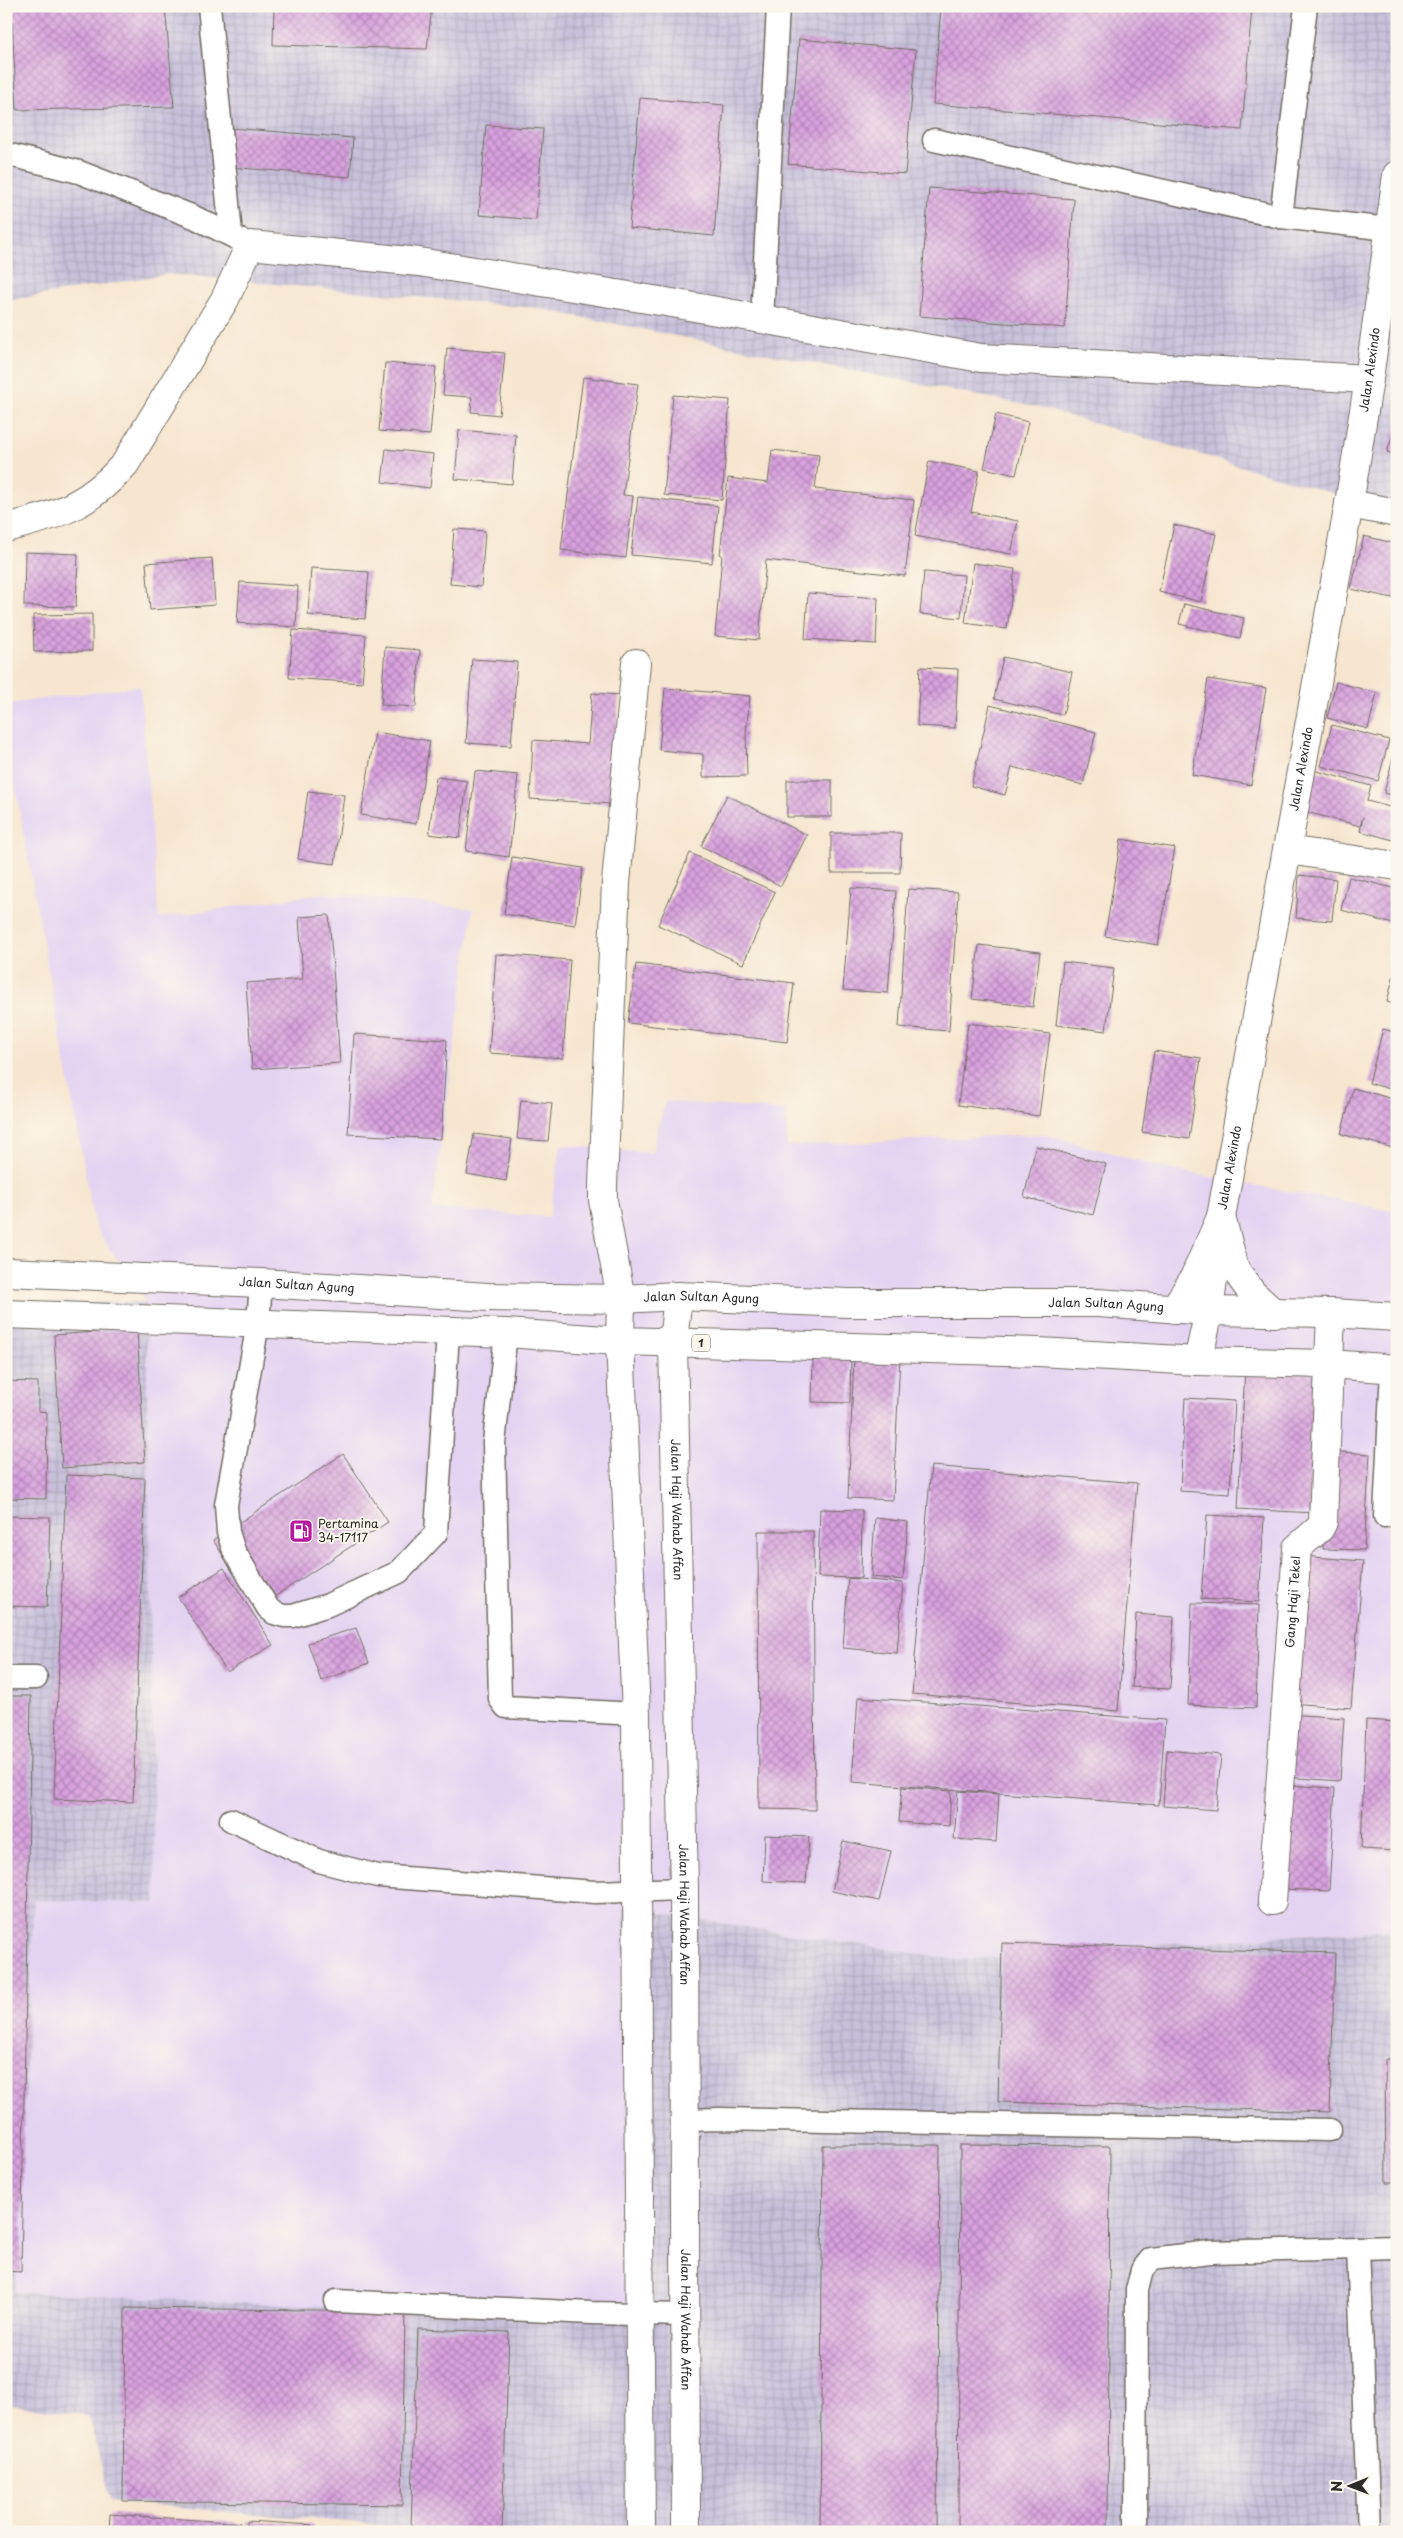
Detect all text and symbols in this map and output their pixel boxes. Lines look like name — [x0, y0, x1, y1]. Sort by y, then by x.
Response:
street label: Jalan Alexindo — [1354, 326, 1384, 413]
street label: Jalan Alexindo — [1284, 725, 1317, 812]
street label: Jalan Alexindo — [1213, 1124, 1245, 1211]
street label: Jalan Sultan Agung — [239, 1272, 355, 1297]
street label: Jalan Sultan Agung — [643, 1286, 760, 1307]
street label: Jalan Sultan Agung — [1048, 1293, 1165, 1316]
road number: 1 — [692, 1335, 710, 1352]
street label: Jalan Haji Wahab Affan — [667, 1439, 688, 1581]
place label: Pertamina 34-17117 — [318, 1514, 379, 1546]
fuel station icon: Pertamina 34-17117 — [288, 1518, 314, 1544]
street label: Gang Haji Tekel — [1280, 1555, 1304, 1648]
street label: Jalan Haji Wahab Affan — [675, 1844, 694, 1985]
street label: Jalan Haji Wahab Affan — [677, 2249, 696, 2390]
north arrow — [1326, 2460, 1376, 2510]
text: N — [1326, 2481, 1347, 2492]

